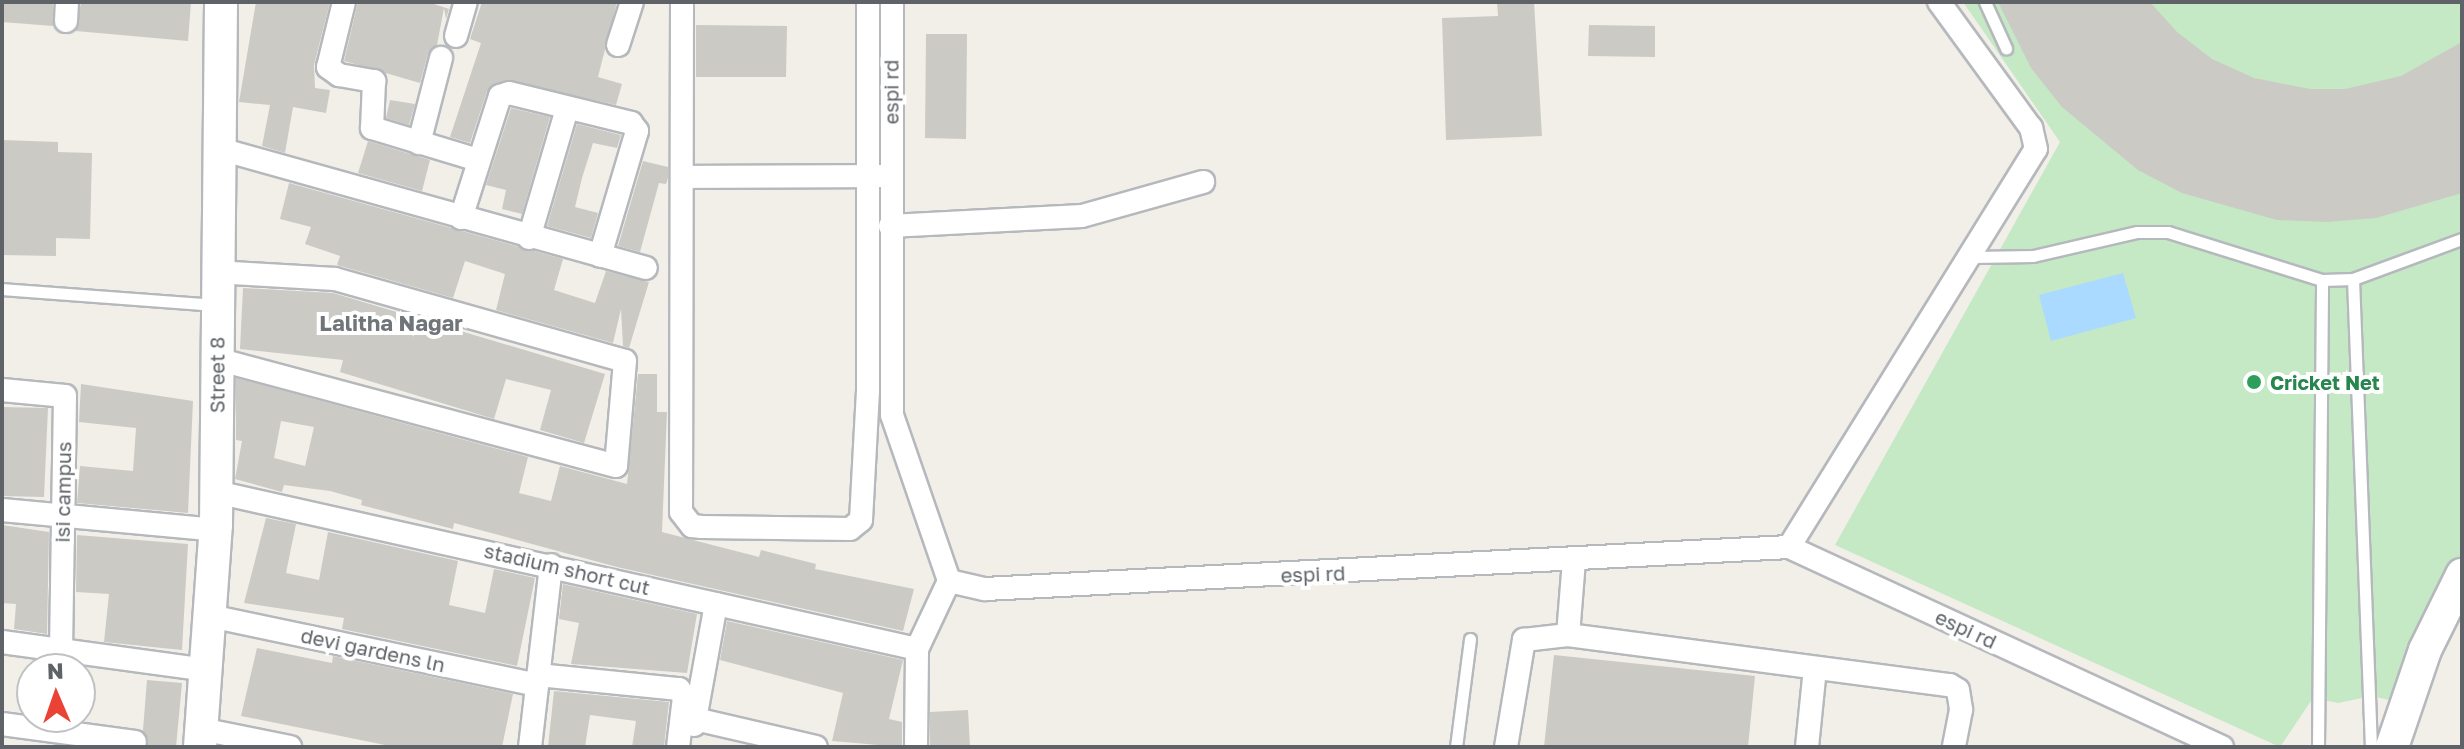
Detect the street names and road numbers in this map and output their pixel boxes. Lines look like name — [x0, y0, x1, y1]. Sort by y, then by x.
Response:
street label: espi rd — [879, 60, 903, 124]
street label: Street 8 — [205, 337, 229, 413]
street label: isi campus — [50, 441, 76, 543]
street label: stadium short cut — [482, 538, 652, 600]
street label: espi rd — [1280, 561, 1346, 587]
street label: espi rd — [1932, 604, 2000, 654]
street label: devi gardens ln — [299, 623, 447, 677]

